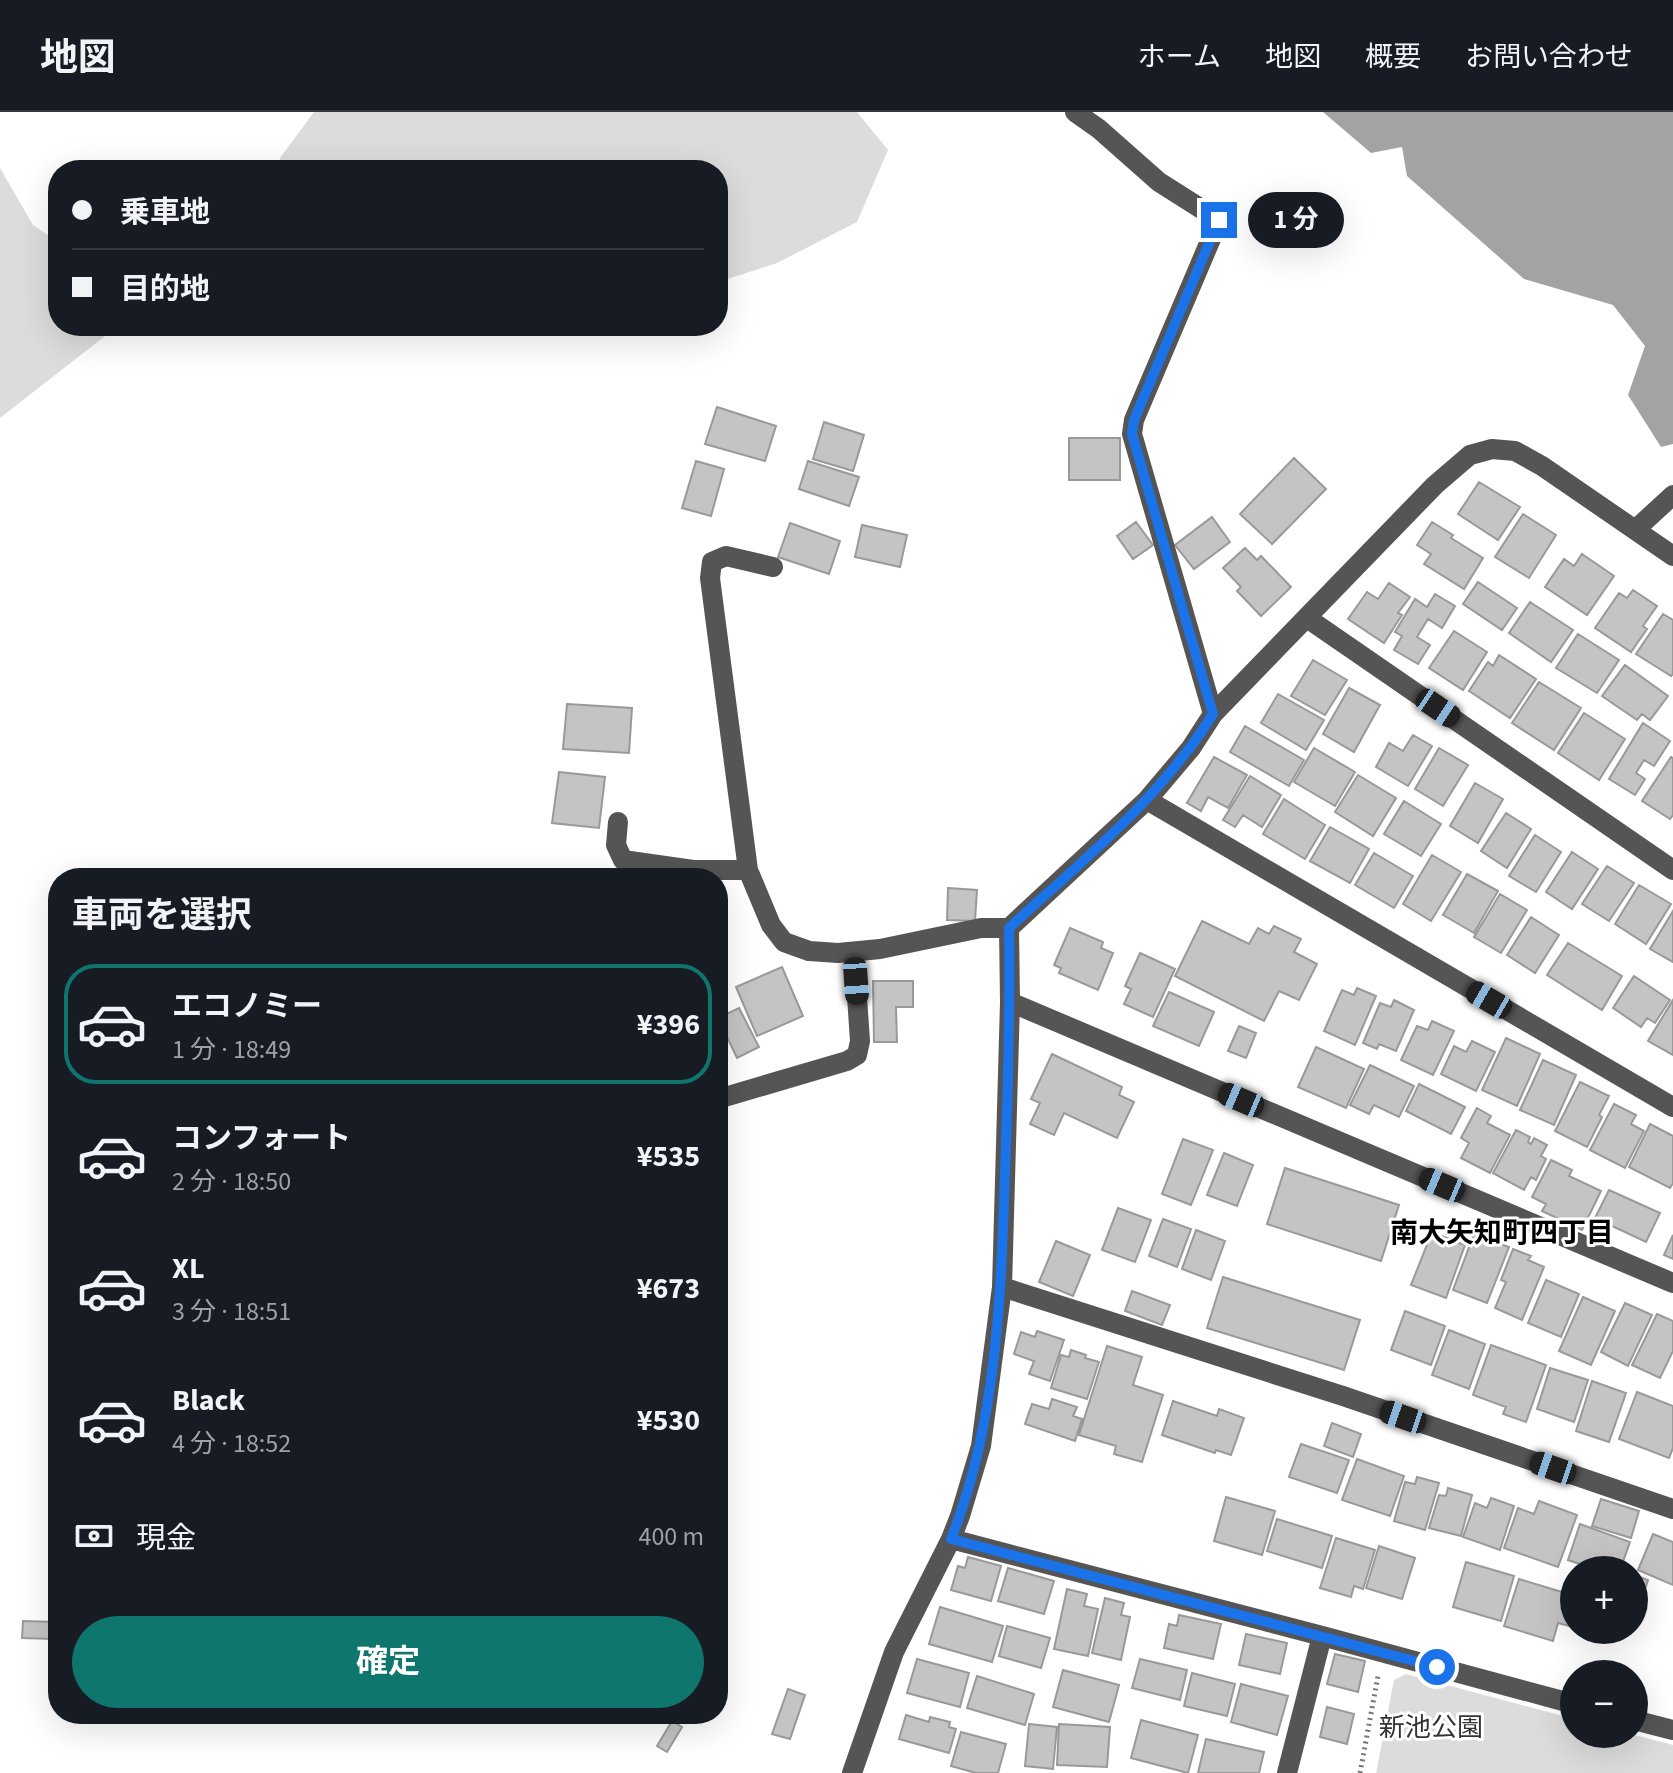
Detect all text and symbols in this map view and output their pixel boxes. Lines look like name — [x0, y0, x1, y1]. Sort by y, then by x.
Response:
text: 地図 — [40, 31, 116, 85]
text: ホーム — [1138, 37, 1221, 77]
text: 地図 — [1265, 37, 1321, 77]
text: 概要 — [1365, 37, 1421, 77]
text: お問い合わせ — [1465, 37, 1633, 77]
text: 乗車地 — [120, 191, 210, 234]
callout: 1 分 — [1247, 192, 1343, 248]
text: 1 分 — [1274, 201, 1318, 238]
route end — [1201, 202, 1237, 238]
text: 目的地 — [120, 268, 210, 311]
car — [1411, 685, 1465, 731]
text: 車両を選択 — [72, 890, 252, 941]
car — [842, 956, 870, 1006]
car — [1462, 978, 1516, 1022]
text: エコノミー — [172, 985, 322, 1028]
icon: car — [76, 988, 148, 1060]
text: ¥396 — [637, 1003, 700, 1046]
text: 1 分 · 18:49 — [172, 1031, 291, 1068]
car — [1214, 1080, 1268, 1120]
text: コンフォート — [172, 1117, 351, 1160]
icon: car — [76, 1120, 148, 1192]
text: ¥535 — [637, 1135, 700, 1178]
text: 2 分 · 18:50 — [172, 1163, 291, 1200]
car — [1415, 1165, 1469, 1205]
district label: 南大矢知町四丁目 — [1390, 1213, 1614, 1253]
text: XL — [172, 1247, 205, 1290]
icon: car — [76, 1252, 148, 1324]
text: ¥673 — [637, 1267, 700, 1310]
text: 3 分 · 18:51 — [172, 1293, 291, 1330]
text: Black — [172, 1379, 245, 1422]
icon: car — [76, 1384, 148, 1456]
car — [1376, 1398, 1430, 1436]
text: ¥530 — [637, 1399, 700, 1442]
text: 4 分 · 18:52 — [172, 1425, 291, 1462]
car — [1526, 1449, 1580, 1487]
icon: cash — [72, 1514, 116, 1558]
text: 現金 — [136, 1517, 196, 1560]
text: 400 m — [638, 1518, 704, 1555]
map controls — [1560, 1556, 1648, 1748]
button: + — [1560, 1556, 1648, 1644]
button: 確定 — [72, 1616, 704, 1708]
route start — [1419, 1649, 1455, 1685]
button: − — [1560, 1660, 1648, 1748]
park label: 新池公園 — [1379, 1709, 1483, 1746]

